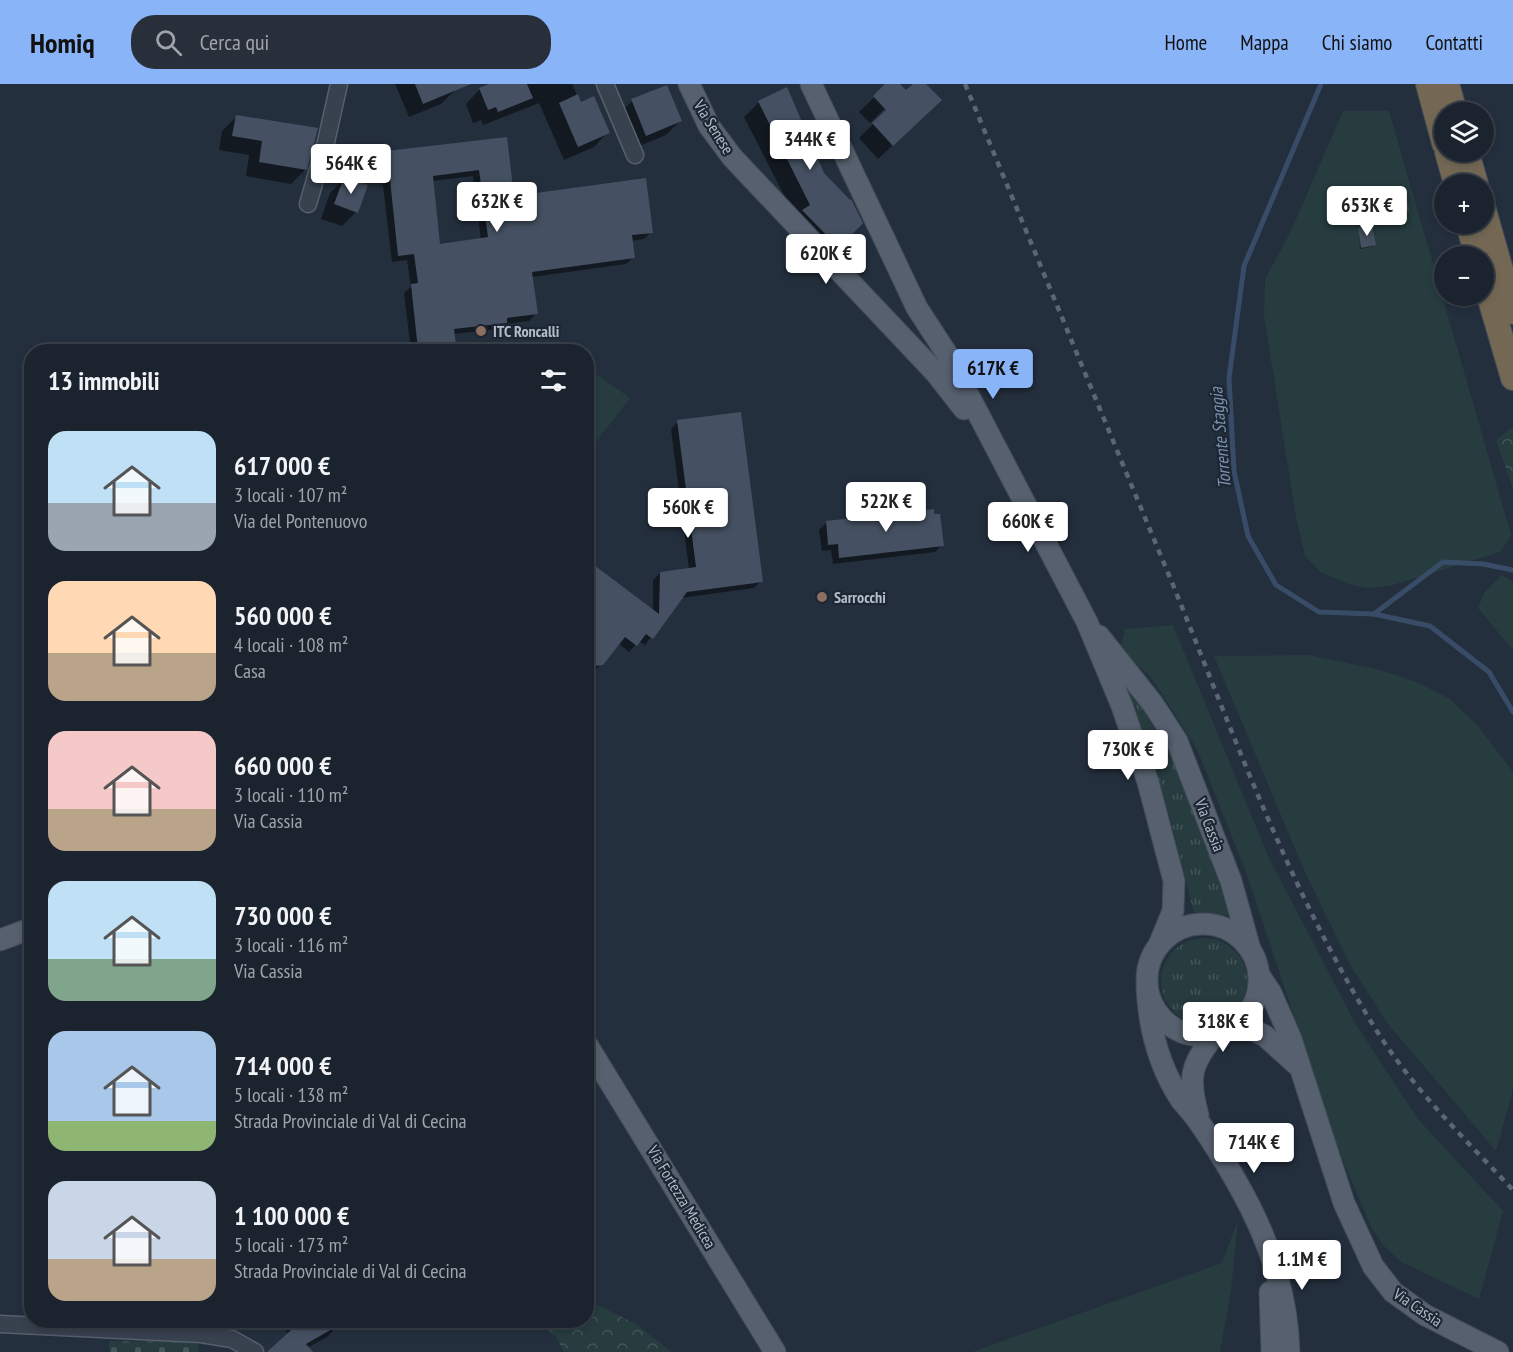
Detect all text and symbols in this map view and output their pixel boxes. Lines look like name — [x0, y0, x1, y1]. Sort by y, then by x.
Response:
search box — [131, 15, 551, 69]
text: Homiq — [30, 24, 95, 61]
icon: search — [152, 26, 185, 59]
text: Cerca qui — [200, 28, 269, 56]
text: Home — [1165, 29, 1207, 56]
text: Mappa — [1240, 29, 1289, 56]
text: Chi siamo — [1322, 29, 1392, 56]
text: Contatti — [1425, 29, 1483, 56]
street label: Via Senese — [689, 96, 738, 158]
map controls — [1434, 102, 1494, 306]
button: layers — [1434, 102, 1494, 162]
pin: 344K € — [761, 120, 859, 171]
text: 344K € — [784, 126, 836, 152]
pin: 564K € — [302, 144, 400, 195]
text: 564K € — [325, 150, 377, 176]
button: + — [1434, 174, 1494, 234]
pin: 632K € — [448, 182, 546, 233]
pin: 653K € — [1318, 186, 1416, 237]
text: 632K € — [471, 188, 523, 214]
text: 653K € — [1341, 192, 1393, 218]
pin: 620K € — [777, 234, 875, 285]
text: 620K € — [800, 240, 852, 266]
button: − — [1434, 246, 1494, 306]
place label: ITC Roncalli — [493, 321, 560, 341]
marker: ITC Roncalli — [474, 324, 488, 338]
pin: 617K € — [944, 349, 1042, 400]
text: 617K € — [967, 355, 1019, 381]
text: 13 immobili — [48, 364, 160, 397]
icon: filters — [537, 364, 570, 397]
water label: Torrente Staggia — [1204, 386, 1236, 490]
text: 617 000 € — [234, 449, 331, 482]
icon: home — [96, 455, 168, 527]
text: 3 locali · 107 m² — [234, 482, 347, 508]
pin: 522K € — [837, 482, 935, 533]
pin: 560K € — [639, 488, 737, 539]
text: 522K € — [860, 488, 912, 514]
text: 560K € — [662, 494, 714, 520]
pin: 660K € — [979, 502, 1077, 553]
text: Via del Pontenuovo — [234, 508, 367, 534]
text: 660K € — [1002, 508, 1054, 534]
place label: Sarrocchi — [834, 587, 886, 607]
marker: Sarrocchi — [815, 590, 829, 604]
text: 560 000 € — [234, 599, 332, 632]
icon: home — [96, 605, 168, 677]
text: 4 locali · 108 m² — [234, 632, 348, 658]
text: Casa — [234, 658, 266, 684]
pin: 730K € — [1079, 730, 1177, 781]
text: 730K € — [1102, 736, 1154, 762]
text: 660 000 € — [234, 749, 332, 782]
icon: home — [96, 755, 168, 827]
text: 3 locali · 110 m² — [234, 782, 348, 808]
street label: Via Cassia — [1190, 795, 1229, 854]
text: Via Cassia — [234, 808, 303, 834]
text: 730 000 € — [234, 899, 332, 932]
icon: home — [96, 905, 168, 977]
text: 3 locali · 116 m² — [234, 932, 348, 958]
text: Via Cassia — [234, 958, 303, 984]
pin: 318K € — [1174, 1002, 1272, 1053]
text: 318K € — [1197, 1008, 1249, 1034]
text: 714 000 € — [234, 1049, 332, 1082]
icon: home — [96, 1055, 168, 1127]
text: 5 locali · 138 m² — [234, 1082, 348, 1108]
text: Strada Provinciale di Val di Cecina — [234, 1108, 467, 1134]
pin: 714K € — [1205, 1123, 1303, 1174]
text: 714K € — [1228, 1129, 1280, 1155]
street label: Via Fortezza Medicea — [643, 1141, 721, 1252]
text: 1 100 000 € — [234, 1199, 349, 1232]
icon: home — [96, 1205, 168, 1277]
text: 5 locali · 173 m² — [234, 1232, 348, 1258]
pin: 1.1M € — [1253, 1240, 1351, 1291]
text: 1.1M € — [1277, 1246, 1327, 1272]
text: Strada Provinciale di Val di Cecina — [234, 1258, 467, 1284]
street label: Via Cassia — [1389, 1283, 1446, 1331]

